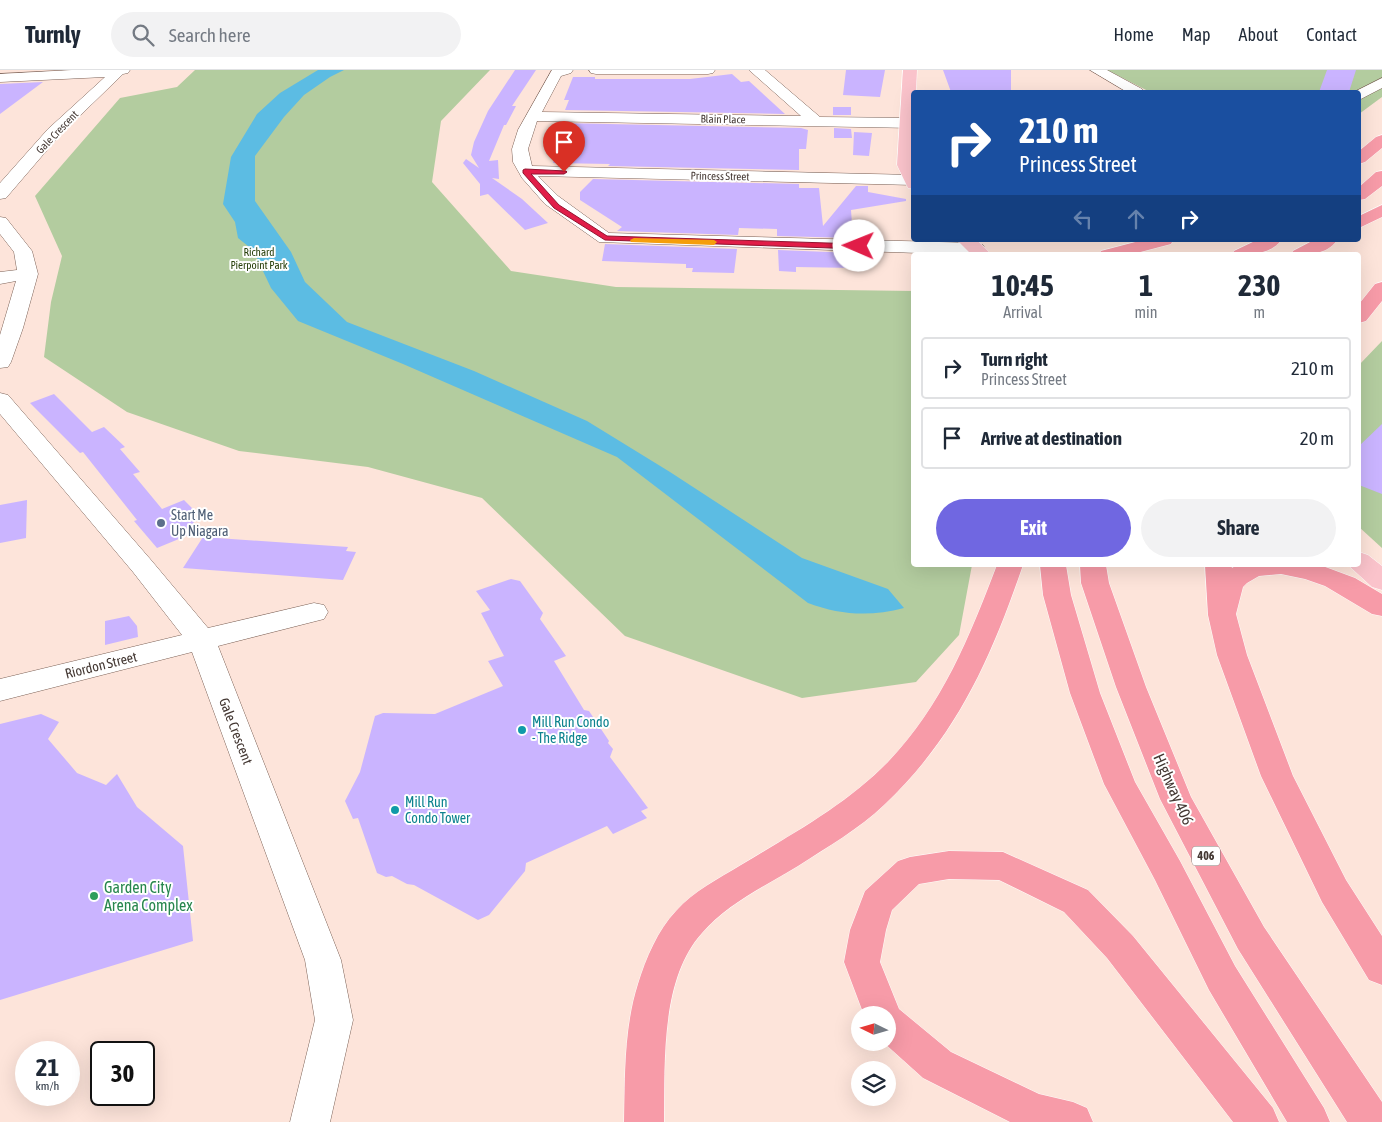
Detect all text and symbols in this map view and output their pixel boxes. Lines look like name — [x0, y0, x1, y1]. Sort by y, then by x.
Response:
search box — [111, 12, 461, 57]
text: Turnly — [25, 21, 81, 48]
icon: search — [129, 21, 157, 49]
text: Search here — [169, 24, 251, 46]
text: Home — [1114, 24, 1154, 45]
text: Map — [1182, 24, 1211, 45]
text: About — [1239, 24, 1278, 45]
text: Contact — [1306, 24, 1357, 45]
street label: Gale Crescent — [34, 108, 80, 156]
icon: right — [936, 110, 1001, 175]
text: 210 m — [1019, 110, 1098, 150]
street label: Blain Place — [700, 113, 746, 125]
pin — [543, 121, 585, 172]
icon: arrive — [550, 128, 578, 156]
text: Princess Street — [1019, 151, 1137, 177]
street label: Princess Street — [690, 169, 750, 183]
icon: left — [1069, 205, 1097, 233]
icon: ahead — [1122, 205, 1150, 233]
icon: right — [1175, 205, 1203, 233]
position arrow — [832, 219, 884, 271]
park label: Richard Pierpoint Park — [230, 246, 288, 271]
text: 10:45 — [992, 268, 1054, 302]
text: 1 — [1139, 268, 1153, 302]
text: 230 — [1238, 268, 1280, 302]
text: Arrival — [1003, 303, 1042, 321]
text: min — [1135, 303, 1158, 321]
text: m — [1253, 303, 1265, 321]
text: Turn right — [981, 348, 1048, 370]
icon: right — [938, 354, 966, 382]
text: 210 m — [1291, 357, 1334, 379]
text: Princess Street — [981, 370, 1067, 388]
icon: arrive — [938, 424, 966, 452]
text: Arrive at destination — [981, 427, 1122, 449]
text: 20 m — [1300, 427, 1334, 449]
button: Exit — [936, 499, 1131, 557]
button: Share — [1141, 499, 1336, 557]
place label: Start Me Up Niagara — [171, 507, 228, 539]
marker: Start Me Up Niagara — [155, 517, 167, 529]
street label: Riordon Street — [63, 648, 139, 682]
street label: Gale Crescent — [216, 696, 256, 766]
place label: Mill Run Condo - The Ridge — [532, 714, 609, 746]
marker: Mill Run Condo - The Ridge — [516, 724, 528, 736]
street label: Highway 406 — [1149, 751, 1198, 828]
place label: Mill Run Condo Tower — [405, 794, 471, 826]
marker: Mill Run Condo Tower — [389, 804, 401, 816]
road number: 406 — [1192, 846, 1220, 866]
place label: Garden City Arena Complex — [104, 878, 193, 915]
marker: Garden City Arena Complex — [88, 890, 100, 902]
north arrow — [851, 1006, 896, 1051]
map controls — [851, 1006, 896, 1106]
speed limit sign: 30 — [90, 1041, 155, 1106]
text: 21 — [36, 1053, 59, 1081]
button: layers — [851, 1061, 896, 1106]
text: km/h — [36, 1079, 59, 1093]

